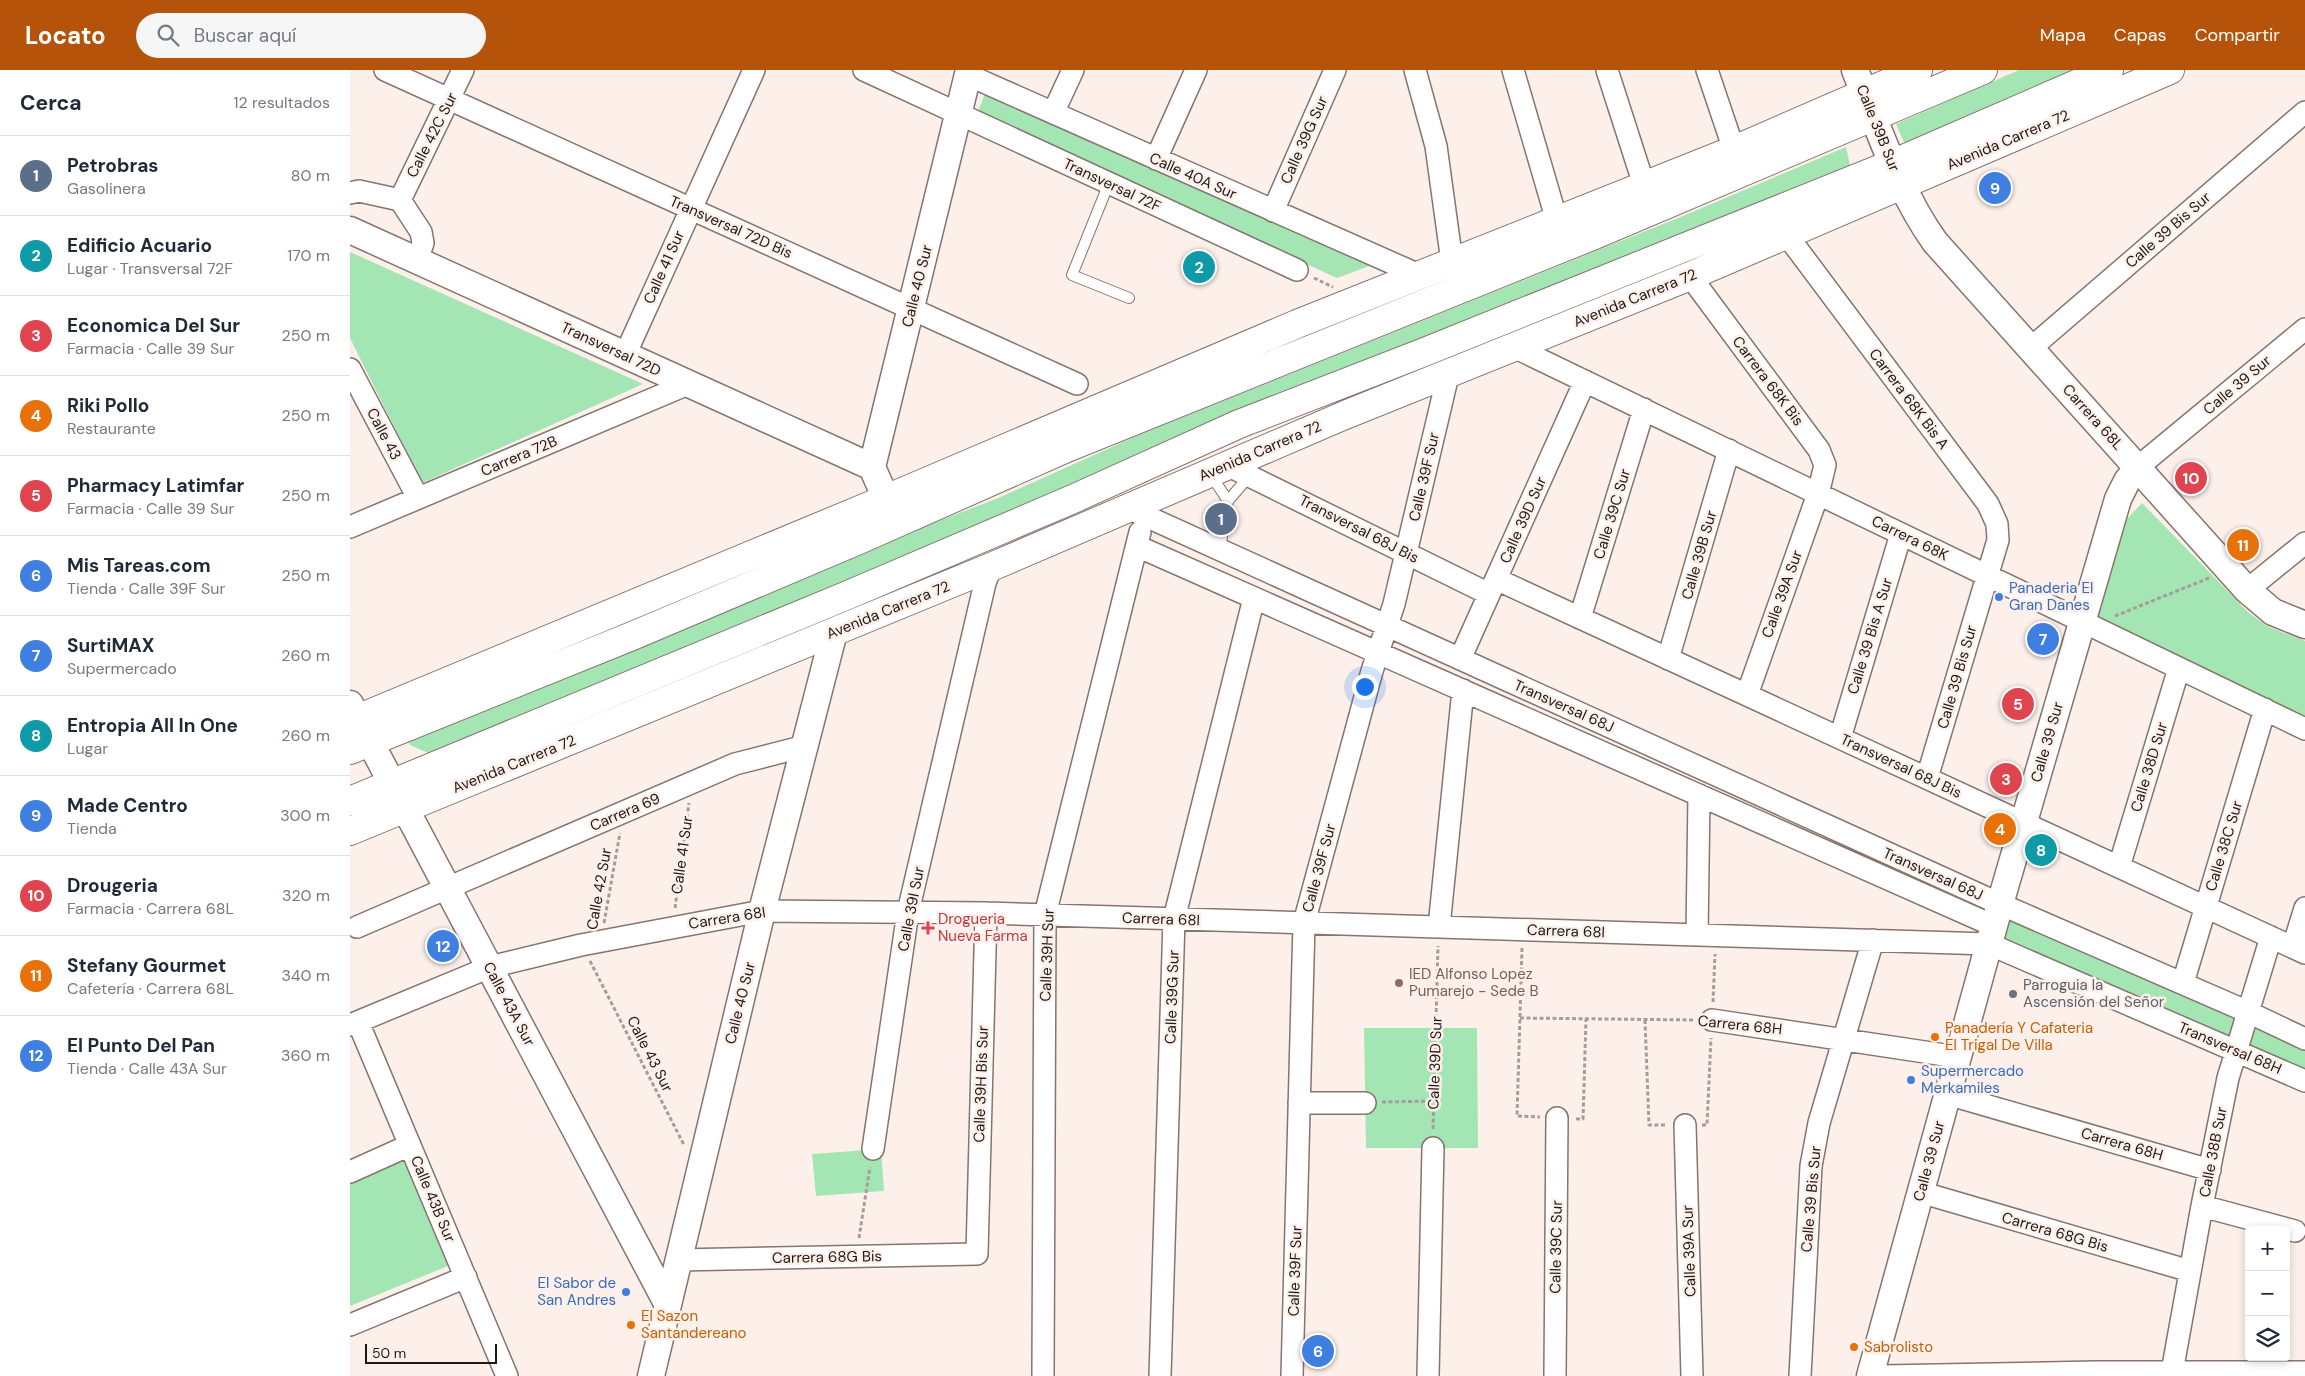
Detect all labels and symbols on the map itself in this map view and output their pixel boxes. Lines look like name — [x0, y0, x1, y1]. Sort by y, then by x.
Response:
street label: Calle 39B Sur — [1852, 82, 1905, 175]
street label: Calle 42C Sur — [402, 88, 462, 181]
street label: Calle 39G Sur — [1276, 93, 1332, 187]
street label: Avenida Carrera 72 — [1944, 105, 2072, 175]
street label: Calle 40A Sur — [1146, 148, 1240, 204]
street label: Transversal 72F — [1060, 154, 1164, 216]
pin: 9 — [1979, 169, 2011, 207]
street label: Calle 39 Bis Sur — [2121, 187, 2215, 273]
street label: Transversal 72D Bis — [666, 191, 796, 263]
street label: Calle 41 Sur — [639, 227, 689, 307]
street label: Calle 40 Sur — [897, 242, 937, 329]
pin: 2 — [1183, 248, 1215, 286]
street label: Avenida Carrera 72 — [1570, 264, 1700, 332]
street label: Transversal 72D — [558, 317, 664, 381]
street label: Carrera 68K Bis — [1728, 332, 1808, 430]
street label: Carrera 68K Bis A — [1864, 345, 1954, 454]
street label: Calle 39 Sur — [2199, 350, 2275, 419]
street label: Carrera 68L — [2058, 380, 2128, 454]
street label: Calle 43 — [362, 405, 406, 463]
street label: Avenida Carrera 72 — [1196, 416, 1324, 486]
street label: Calle 39F Sur — [1404, 430, 1444, 523]
street label: Carrera 72B — [478, 431, 560, 481]
pin: 10 — [2175, 459, 2207, 497]
street label: Calle 39C Sur — [1589, 466, 1635, 562]
street label: Calle 39D Sur — [1495, 473, 1551, 567]
street label: Transversal 68J Bis — [1296, 490, 1422, 568]
pin: 1 — [1205, 500, 1237, 538]
street label: Calle 39B Sur — [1677, 508, 1721, 602]
street label: Carrera 68K — [1868, 511, 1952, 565]
pin: 11 — [2227, 526, 2259, 564]
street label: Calle 39A Sur — [1757, 547, 1807, 641]
street label: Calle 39 Bis A Sur — [1843, 575, 1897, 697]
street label: Avenida Carrera 72 — [823, 576, 953, 644]
place label: Panaderia El Gran Danes — [2009, 578, 2093, 615]
marker: Panaderia El Gran Danes — [1993, 591, 2005, 603]
pin: 7 — [2027, 620, 2059, 658]
street label: Calle 39 Bis Sur — [1933, 622, 1981, 731]
your location — [1352, 674, 1378, 700]
street label: Transversal 68J — [1511, 675, 1617, 737]
pin: 5 — [2002, 685, 2034, 723]
street label: Calle 39 Sur — [2026, 699, 2068, 785]
street label: Calle 38D Sur — [2126, 719, 2172, 815]
street label: Transversal 68J Bis — [1837, 729, 1965, 803]
street label: Avenida Carrera 72 — [449, 730, 579, 798]
pin: 3 — [1990, 760, 2022, 798]
street label: Carrera 69 — [587, 788, 663, 836]
street label: Calle 38C Sur — [2201, 798, 2247, 894]
pin: 4 — [1984, 810, 2016, 848]
street label: Calle 41 Sur — [667, 814, 697, 895]
street label: Calle 39F Sur — [1298, 821, 1341, 914]
pin: 8 — [2025, 831, 2057, 869]
street label: Transversal 68J — [1880, 843, 1986, 905]
street label: Calle 42 Sur — [582, 846, 616, 931]
street label: Calle 39I Sur — [893, 864, 929, 953]
street label: Carrera 68I — [687, 902, 767, 934]
street label: Calle 39H Sur — [1035, 908, 1059, 1002]
street label: Carrera 68I — [1122, 908, 1200, 930]
place label: Drogueria Nueva Farma — [938, 909, 1028, 946]
street label: Carrera 68I — [1527, 920, 1605, 942]
marker: Drogueria Nueva Farma — [922, 922, 934, 934]
pin: 12 — [427, 927, 459, 965]
street label: Calle 39G Sur — [1160, 949, 1184, 1044]
street label: Calle 43A Sur — [479, 959, 540, 1050]
street label: Calle 40 Sur — [720, 959, 760, 1046]
place label: IED Alfonso Lopez Pumarejo - Sede B — [1409, 964, 1538, 1001]
place label: Parroguia la Ascensión del Señor — [2023, 975, 2165, 1012]
marker: IED Alfonso Lopez Pumarejo - Sede B — [1393, 977, 1405, 989]
marker: Parroguia la Ascensión del Señor — [2007, 988, 2019, 1000]
street label: Carrera 68H — [1697, 1011, 1783, 1039]
street label: Calle 43 Sur — [622, 1013, 678, 1096]
street label: Calle 39D Sur — [1423, 1016, 1447, 1110]
street label: Transversal 68H — [2175, 1017, 2285, 1079]
place label: Panadería Y Cafateria El Trigal De Villa — [1945, 1018, 2093, 1055]
street label: Calle 39H Bis Sur — [969, 1025, 993, 1143]
marker: Panadería Y Cafateria El Trigal De Villa — [1929, 1031, 1941, 1043]
place label: Supermercado Merkamiles — [1921, 1061, 2024, 1098]
marker: Supermercado Merkamiles — [1905, 1074, 1917, 1086]
street label: Calle 38B Sur — [2194, 1105, 2232, 1199]
street label: Calle 39 Sur — [1909, 1118, 1949, 1204]
street label: Carrera 68H — [2079, 1123, 2165, 1165]
street label: Calle 39 Bis Sur — [1796, 1144, 1826, 1253]
street label: Calle 43B Sur — [406, 1153, 460, 1246]
street label: Calle 39C Sur — [1545, 1200, 1567, 1294]
street label: Calle 39A Sur — [1677, 1204, 1701, 1297]
street label: Carrera 68G Bis — [1999, 1207, 2111, 1257]
street label: Calle 39F Sur — [1283, 1225, 1307, 1317]
street label: Carrera 68G Bis — [772, 1246, 882, 1268]
place label: El Sabor de San Andres — [537, 1273, 616, 1310]
marker: El Sabor de San Andres — [620, 1286, 632, 1298]
place label: El Sazon Santandereano — [641, 1306, 747, 1343]
marker: El Sazon Santandereano — [625, 1319, 637, 1331]
pin: 6 — [1302, 1332, 1334, 1370]
place label: Sabrolisto — [1864, 1337, 1933, 1357]
scale bar — [365, 1341, 498, 1364]
marker: Sabrolisto — [1848, 1341, 1860, 1353]

